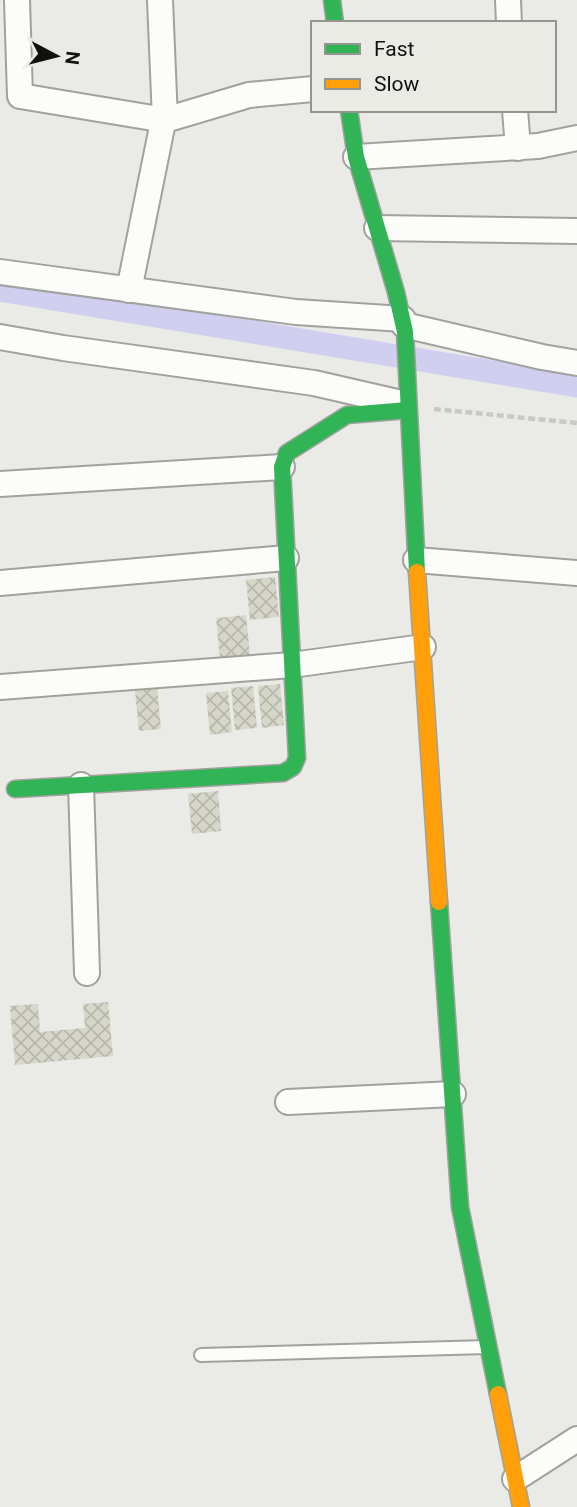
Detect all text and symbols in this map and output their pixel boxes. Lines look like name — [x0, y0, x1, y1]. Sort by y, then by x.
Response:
north arrow — [21, 21, 91, 91]
legend — [311, 21, 556, 112]
text: Fast — [374, 37, 415, 61]
text: N — [60, 50, 85, 66]
text: Slow — [374, 72, 420, 96]

